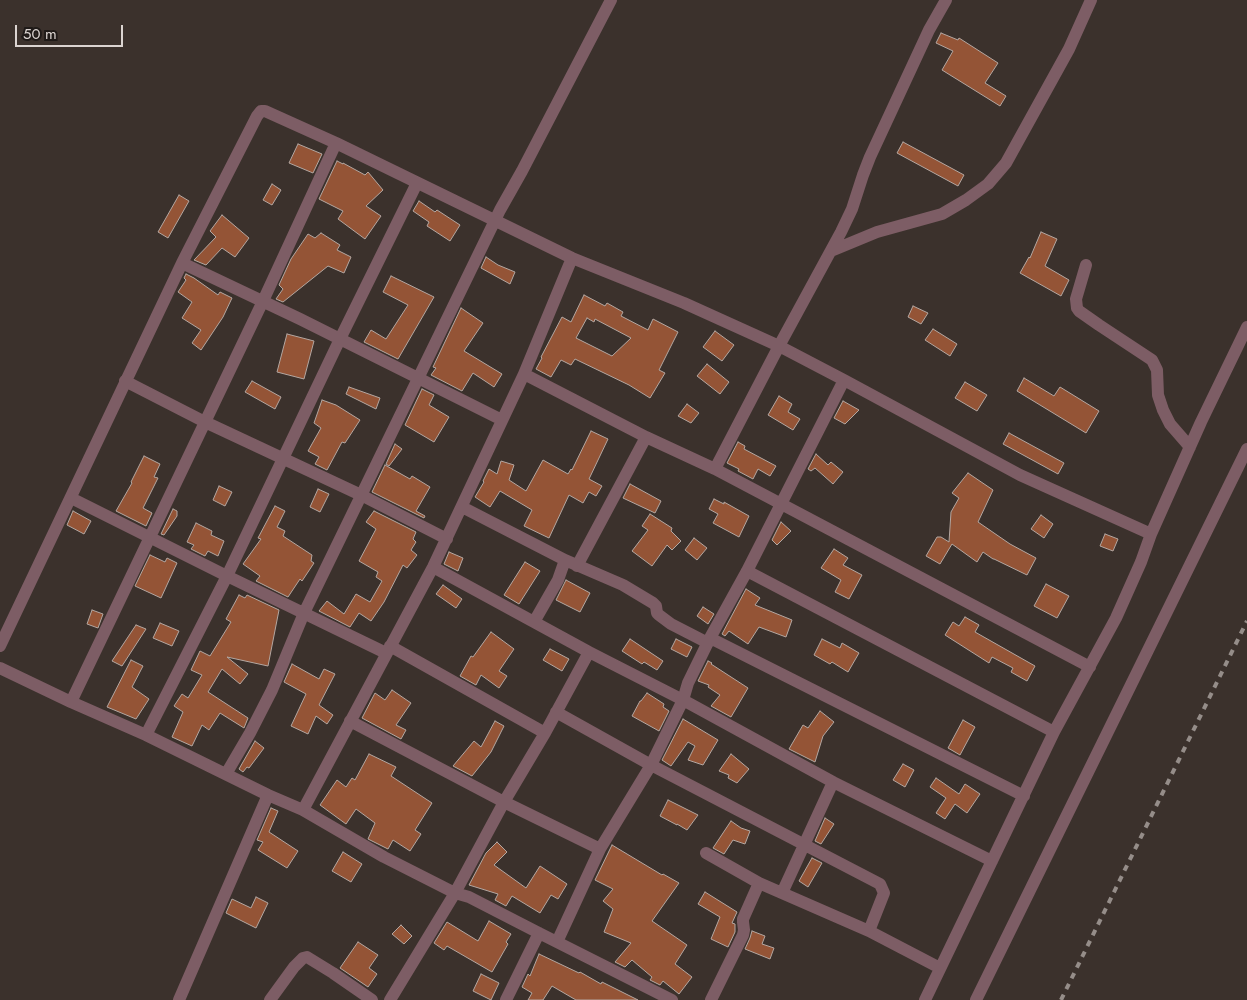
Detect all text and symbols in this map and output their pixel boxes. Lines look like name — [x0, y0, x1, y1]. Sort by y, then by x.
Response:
scale bar — [18, 15, 125, 47]
text: 50 m — [23, 23, 57, 45]

